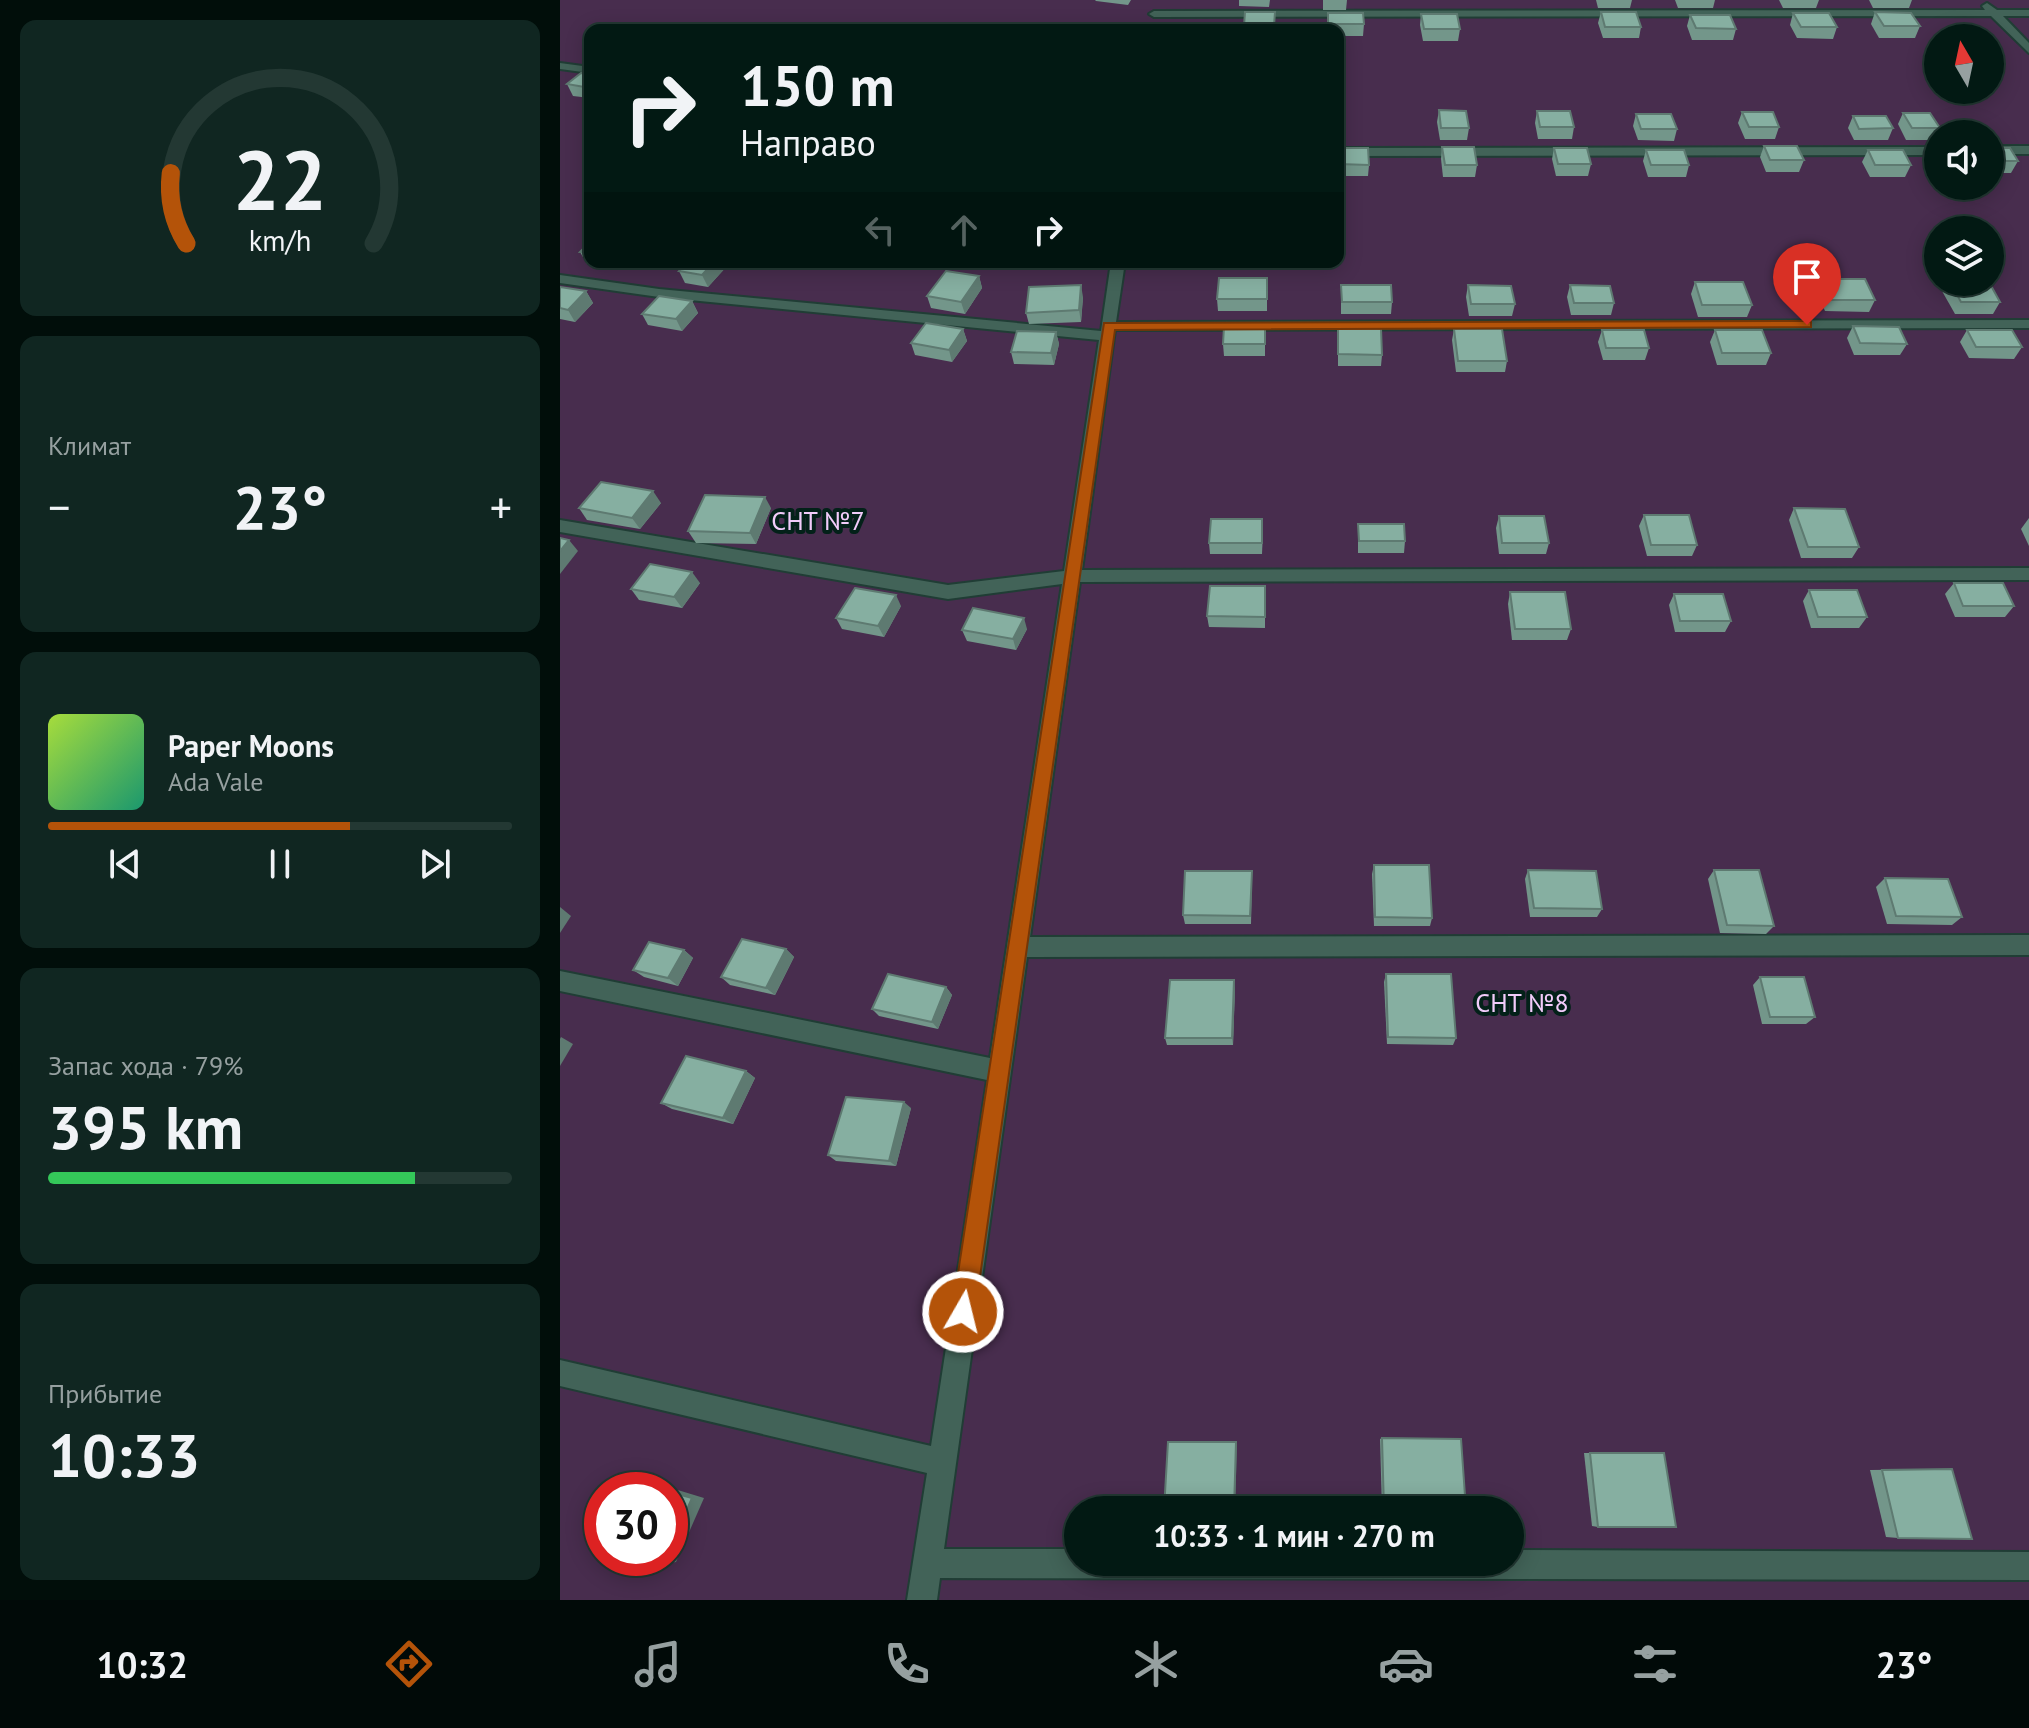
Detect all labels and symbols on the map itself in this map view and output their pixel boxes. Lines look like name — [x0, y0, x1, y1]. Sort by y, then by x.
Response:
north arrow — [1924, 24, 2004, 104]
pin — [1773, 243, 1841, 325]
park label: СНТ №7 — [771, 504, 865, 537]
park label: СНТ №8 — [1475, 986, 1569, 1019]
position arrow — [921, 1270, 1005, 1354]
speed limit sign: 30 — [584, 1472, 688, 1576]

